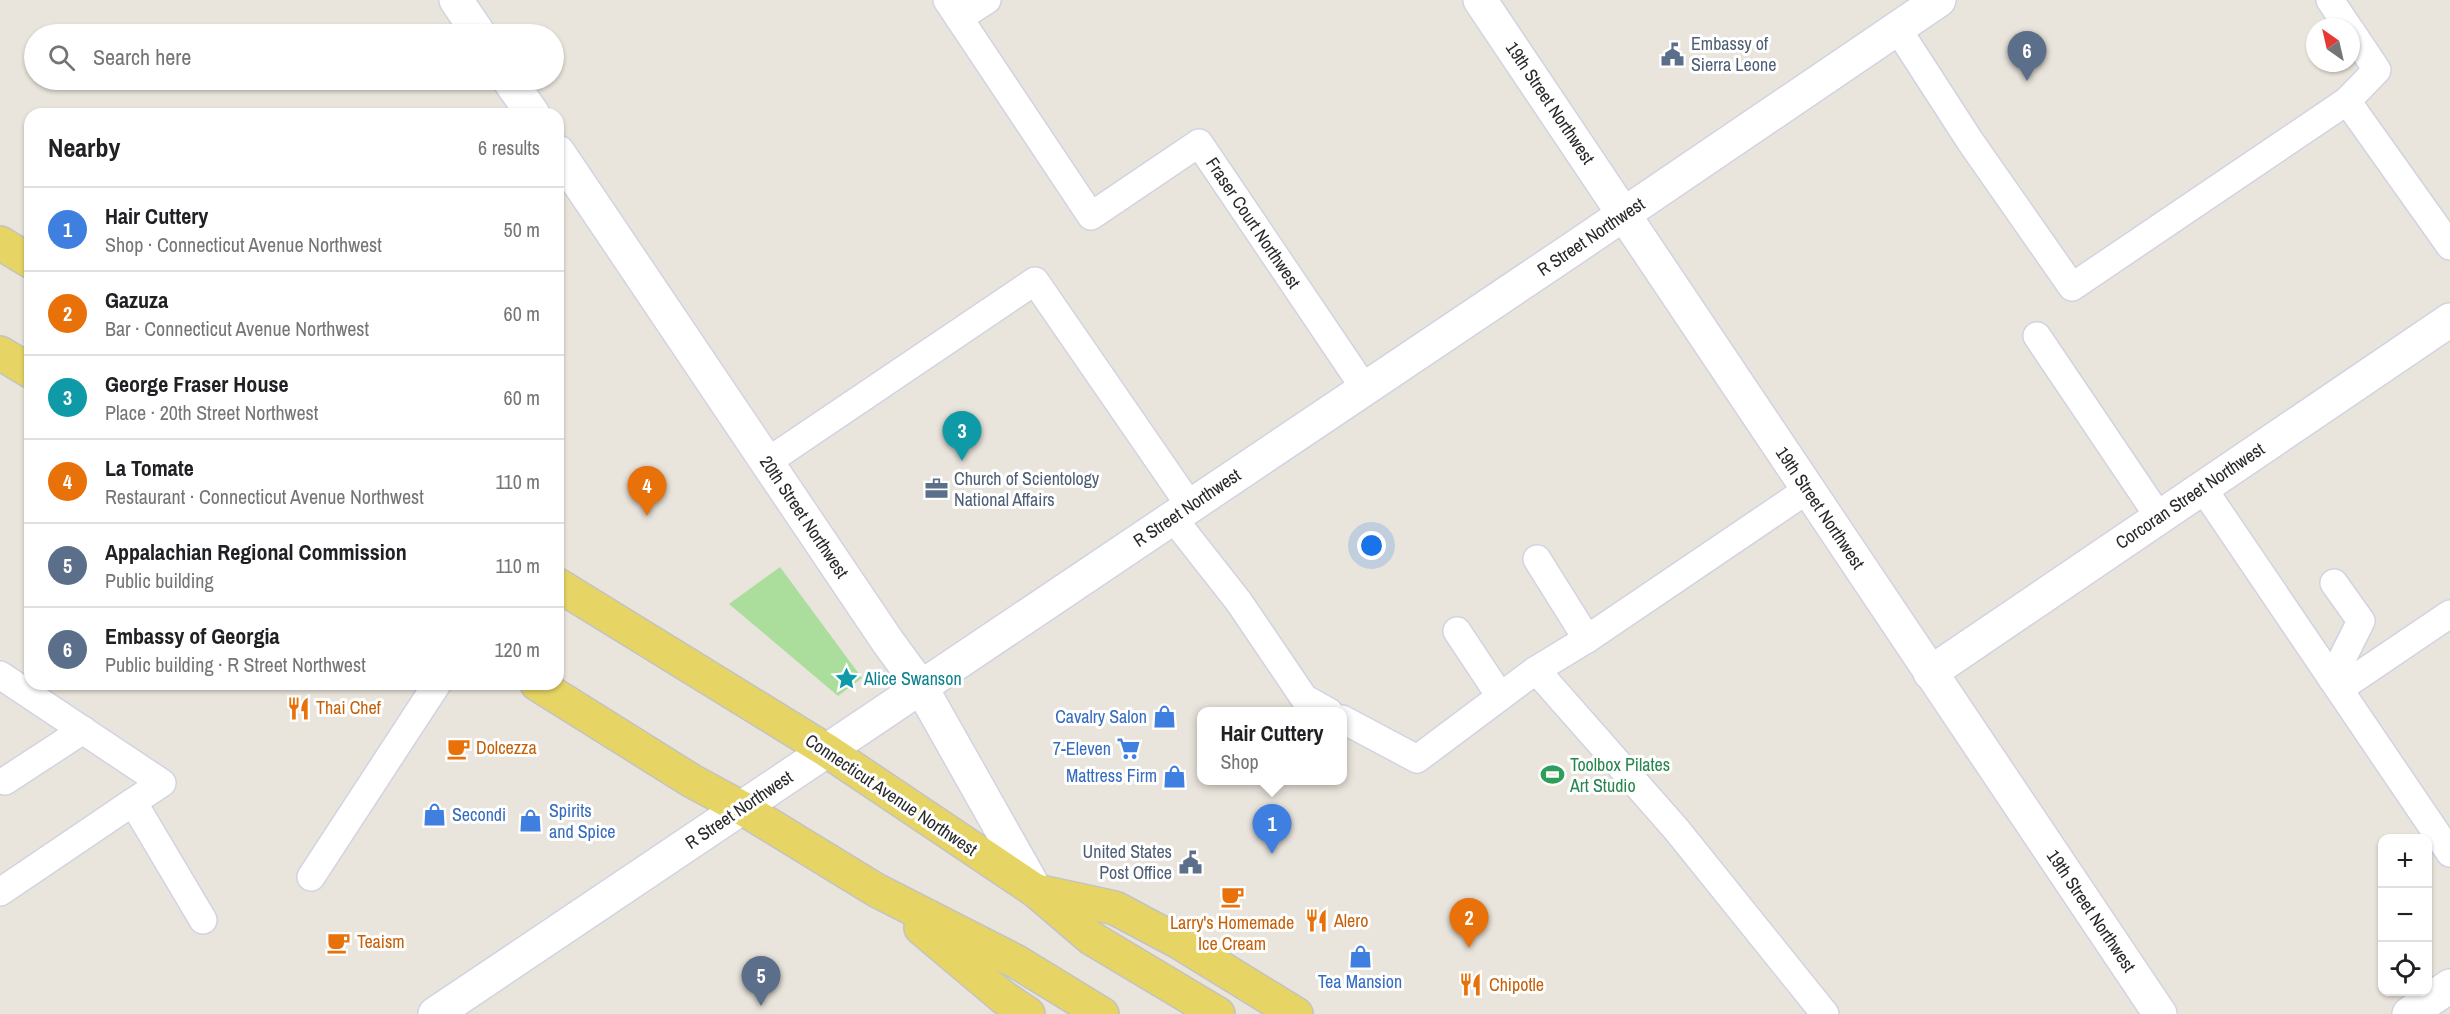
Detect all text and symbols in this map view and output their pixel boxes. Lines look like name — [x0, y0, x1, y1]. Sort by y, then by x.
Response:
north arrow — [2306, 18, 2360, 72]
search box — [24, 24, 564, 90]
place label: Embassy of Sierra Leone — [1691, 31, 1776, 77]
pin: 6 — [2008, 32, 2046, 81]
street label: 19th Street Northwest — [1500, 37, 1601, 169]
icon: search — [45, 41, 78, 74]
public building icon: Embassy of Sierra Leone — [1660, 41, 1686, 67]
text: Search here — [93, 42, 191, 72]
text: Nearby — [48, 130, 120, 165]
text: 6 results — [478, 134, 540, 161]
street label: Fraser Court Northwest — [1200, 152, 1307, 293]
street label: R Street Northwest — [1532, 191, 1649, 282]
text: Hair Cuttery — [105, 201, 208, 231]
text: 1 — [63, 216, 72, 243]
text: 50 m — [504, 216, 540, 243]
text: Shop · Connecticut Avenue Northwest — [105, 231, 382, 258]
text: Gazuza — [105, 285, 168, 315]
text: 2 — [63, 300, 72, 327]
text: 60 m — [504, 300, 540, 327]
text: Bar · Connecticut Avenue Northwest — [105, 315, 369, 342]
text: George Fraser House — [105, 369, 288, 399]
text: 3 — [63, 384, 72, 411]
text: 60 m — [504, 384, 540, 411]
text: Place · 20th Street Northwest — [105, 399, 318, 426]
pin: 3 — [942, 412, 982, 461]
street label: Corcoran Street Northwest — [2110, 436, 2269, 555]
street label: 19th Street Northwest — [1770, 442, 1871, 574]
street label: 20th Street Northwest — [754, 451, 855, 583]
text: La Tomate — [105, 453, 194, 483]
street label: R Street Northwest — [1128, 462, 1245, 553]
pin: 4 — [628, 466, 666, 516]
place label: Church of Scientology National Affairs — [954, 466, 1100, 512]
text: 4 — [63, 468, 72, 495]
text: 110 m — [496, 468, 540, 495]
office icon: Church of Scientology National Affairs — [923, 476, 949, 502]
text: Restaurant · Connecticut Avenue Northwest — [105, 483, 424, 510]
your location — [1357, 531, 1386, 560]
text: Appalachian Regional Commission — [105, 537, 407, 567]
text: 5 — [63, 552, 72, 579]
text: 110 m — [496, 552, 540, 579]
text: Public building — [105, 567, 214, 594]
text: Embassy of Georgia — [105, 621, 279, 651]
text: 6 — [63, 636, 72, 663]
text: 120 m — [494, 636, 540, 663]
text: Public building · R Street Northwest — [105, 651, 366, 678]
place icon: Alice Swanson — [833, 666, 859, 692]
place label: Alice Swanson — [863, 666, 962, 691]
restaurant icon: Thai Chef — [285, 695, 311, 721]
place label: Thai Chef — [316, 695, 382, 720]
place label: Cavalry Salon — [1055, 704, 1147, 729]
shop icon: Cavalry Salon — [1152, 704, 1178, 730]
popup — [1197, 707, 1347, 785]
text: Hair Cuttery — [1220, 718, 1324, 748]
street label: Connecticut Avenue Northwest — [800, 728, 982, 862]
cafe icon: Dolcezza — [445, 735, 471, 761]
place label: Dolcezza — [476, 735, 537, 760]
place label: 7-Eleven — [1053, 736, 1111, 761]
supermarket icon: 7-Eleven — [1116, 736, 1142, 762]
text: Shop — [1220, 748, 1259, 775]
place label: Toolbox Pilates Art Studio — [1569, 752, 1670, 798]
sports icon: Toolbox Pilates Art Studio — [1539, 762, 1565, 788]
place label: Mattress Firm — [1066, 763, 1157, 788]
shop icon: Mattress Firm — [1162, 763, 1188, 789]
street label: R Street Northwest — [680, 764, 797, 855]
place label: Spirits and Spice — [549, 798, 615, 844]
shop icon: Secondi — [421, 802, 447, 828]
place label: Secondi — [452, 802, 506, 827]
pin: 1 — [1252, 804, 1292, 854]
shop icon: Spirits and Spice — [518, 808, 544, 834]
map controls — [2378, 834, 2432, 996]
button: + — [2378, 834, 2432, 888]
place label: United States Post Office — [1083, 839, 1172, 885]
street label: 19th Street Northwest — [2041, 845, 2142, 977]
public building icon: United States Post Office — [1177, 849, 1203, 875]
cafe icon: Larry's Homemade Ice Cream — [1219, 884, 1245, 910]
button: − — [2378, 888, 2432, 942]
pin: 2 — [1450, 898, 1488, 948]
restaurant icon: Alero — [1303, 908, 1329, 934]
place label: Alero — [1333, 908, 1368, 933]
place label: Larry's Homemade Ice Cream — [1170, 910, 1294, 956]
cafe icon: Teaism — [326, 929, 352, 955]
place label: Teaism — [357, 929, 405, 954]
button: locate — [2378, 942, 2432, 996]
shop icon: Tea Mansion — [1347, 943, 1373, 969]
pin: 5 — [742, 956, 780, 1006]
place label: Tea Mansion — [1318, 969, 1402, 994]
restaurant icon: Chipotle — [1458, 972, 1484, 998]
place label: Chipotle — [1489, 972, 1544, 997]

